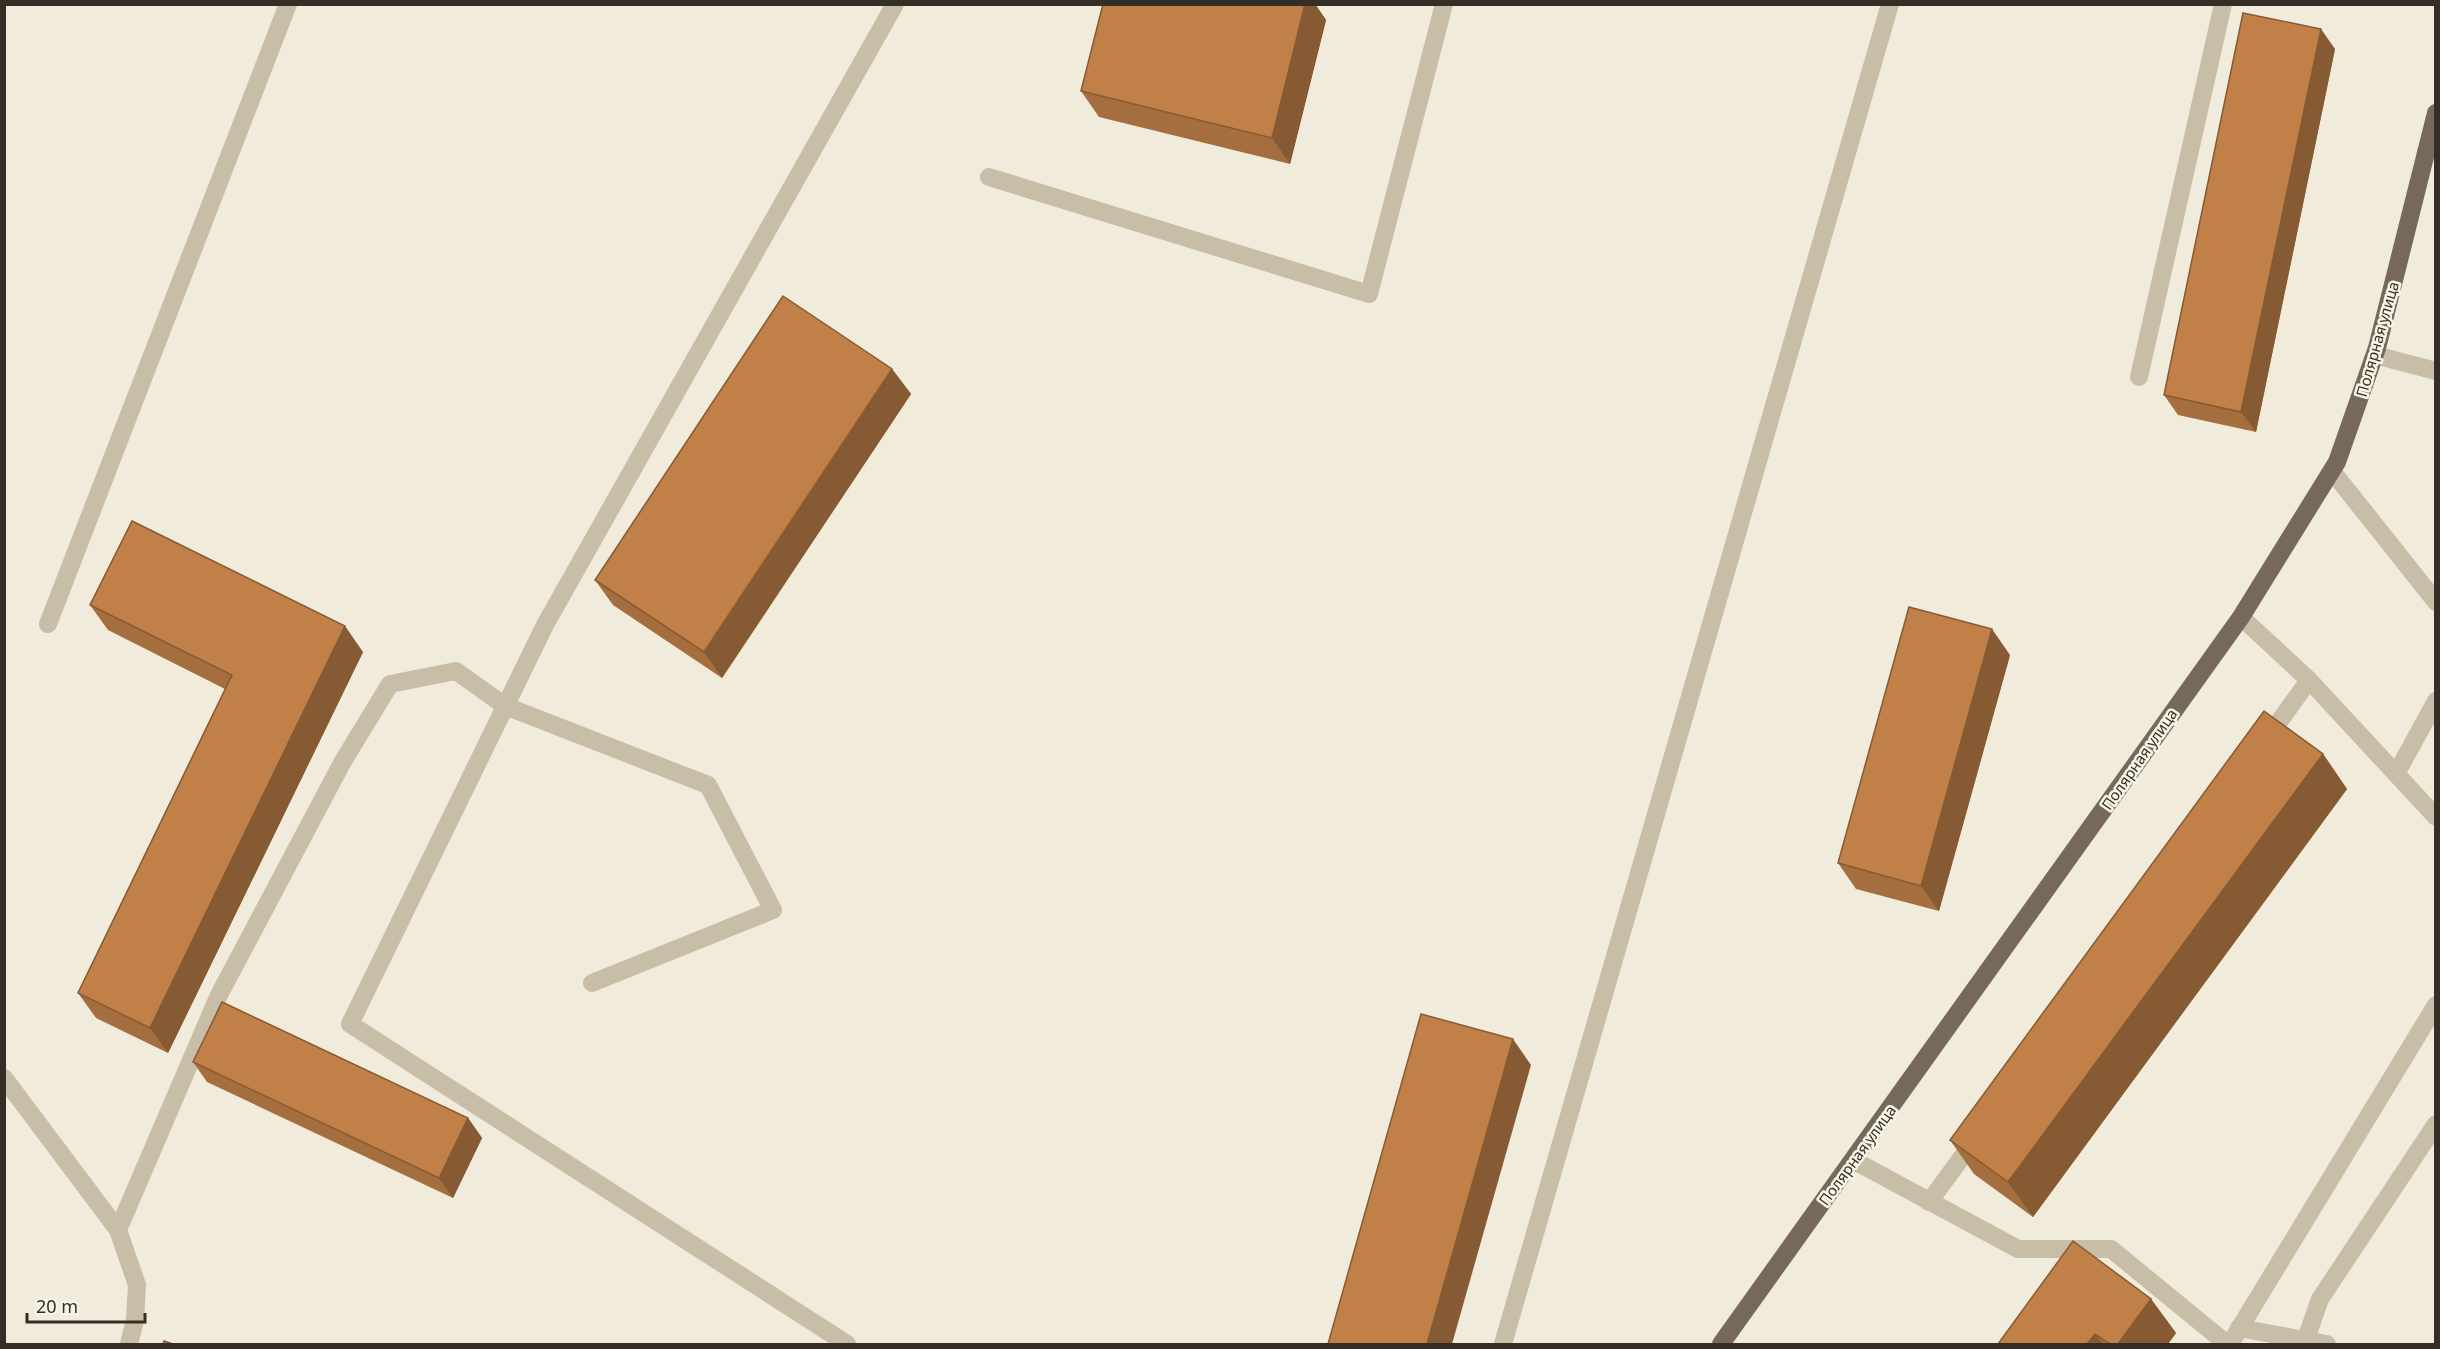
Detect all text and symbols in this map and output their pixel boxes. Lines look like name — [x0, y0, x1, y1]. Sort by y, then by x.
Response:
street label: Полярная улица — [2351, 279, 2403, 399]
street label: Полярная улица — [2097, 704, 2181, 814]
street label: Полярная улица — [1814, 1101, 1900, 1209]
scale bar — [27, 1286, 146, 1324]
text: 20 m — [36, 1294, 78, 1318]

